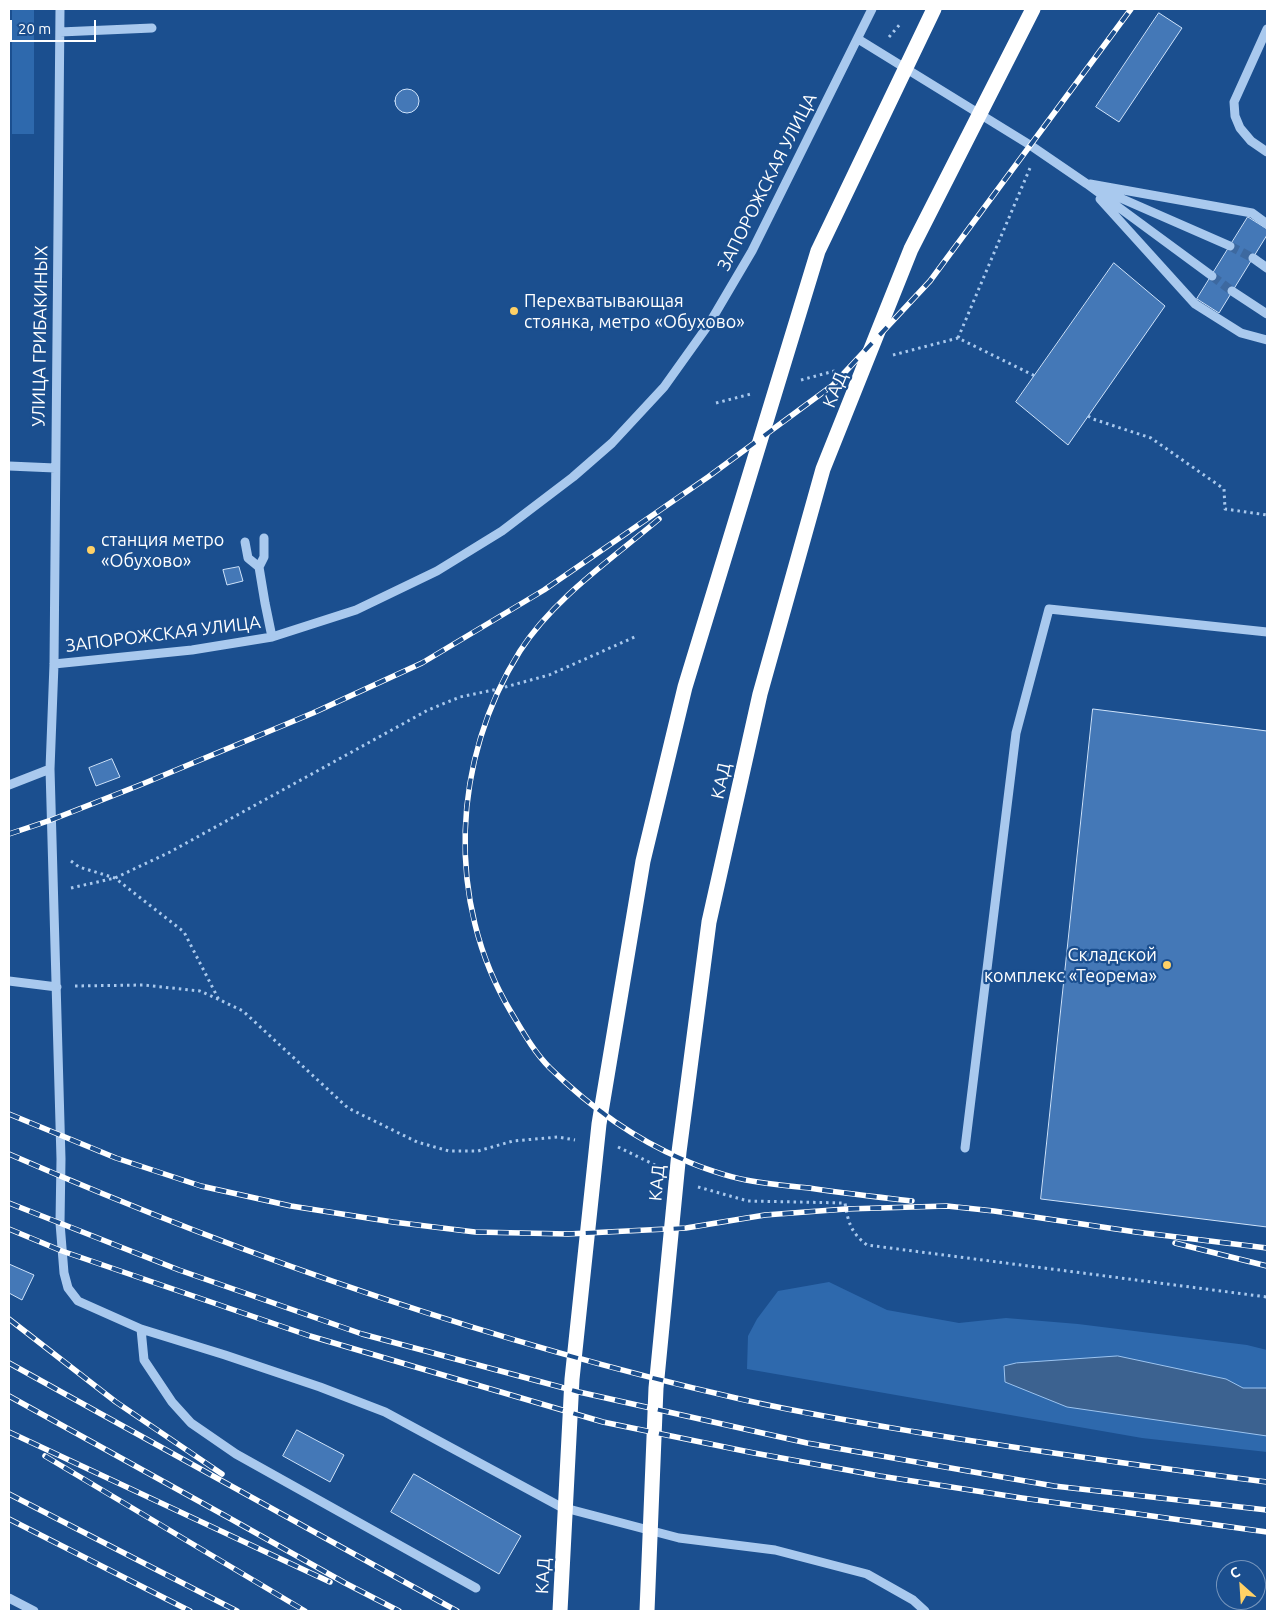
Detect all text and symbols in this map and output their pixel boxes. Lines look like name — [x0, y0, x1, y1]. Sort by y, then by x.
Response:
scale bar — [12, 10, 99, 42]
text: 20 m — [18, 20, 51, 37]
street label: ЗАПОРОЖСКАЯ УЛИЦА — [713, 90, 821, 274]
street label: УЛИЦА ГРИБАКИНЫХ — [28, 245, 52, 427]
place label: Перехватывающая стоянка, метро «Обухово» — [524, 290, 745, 332]
marker: Перехватывающая стоянка, метро «Обухово» — [508, 305, 520, 317]
street label: КАД — [818, 369, 852, 411]
place label: станция метро «Обухово» — [101, 529, 224, 572]
marker: станция метро «Обухово» — [85, 544, 97, 556]
street label: ЗАПОРОЖСКАЯ УЛИЦА — [64, 611, 262, 657]
street label: КАД — [707, 761, 735, 801]
place label: Складской комплекс «Теорема» — [984, 944, 1157, 986]
marker: Складской комплекс «Теорема» — [1161, 959, 1173, 971]
street label: КАД — [645, 1164, 669, 1202]
street label: КАД — [531, 1557, 555, 1595]
north arrow — [1216, 1560, 1266, 1610]
text: С — [1227, 1563, 1242, 1582]

